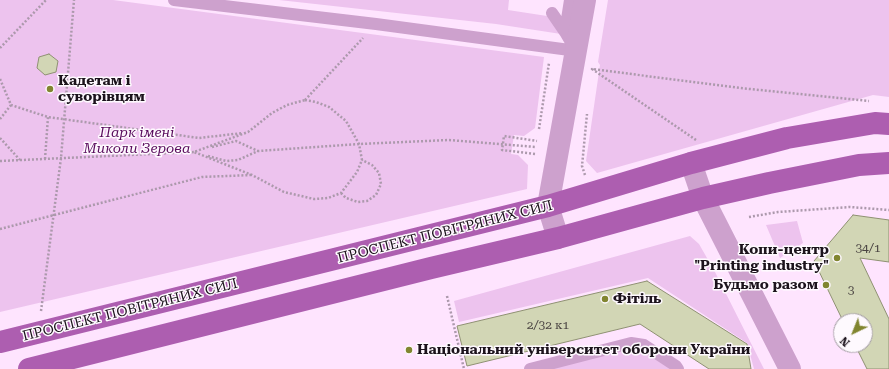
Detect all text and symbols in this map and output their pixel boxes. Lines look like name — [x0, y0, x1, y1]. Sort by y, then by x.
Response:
place label: Кадетам і суворівцям — [58, 73, 145, 106]
marker: Кадетам і суворівцям — [45, 84, 55, 94]
park label: Парк імені Миколи Зерова — [83, 125, 191, 158]
street label: ПРОСПЕКТ ПОВІТРЯНИХ СИЛ — [336, 197, 554, 267]
house number: 34/1 — [855, 241, 881, 255]
place label: Копи-центр "Printing industry" — [694, 242, 829, 274]
marker: Копи-центр "Printing industry" — [832, 253, 842, 263]
street label: ПРОСПЕКТ ПОВІТРЯНИХ СИЛ — [21, 275, 239, 345]
place label: Будьмо разом — [714, 277, 818, 293]
marker: Будьмо разом — [821, 280, 831, 290]
house number: 3 — [848, 283, 854, 297]
place label: Фітіль — [613, 291, 661, 307]
marker: Фітіль — [600, 294, 610, 304]
north arrow — [833, 313, 873, 353]
house number: 2/32 к1 — [527, 318, 569, 332]
text: N — [838, 334, 853, 349]
place label: Національний університет оборони України — [417, 342, 750, 358]
marker: Національний університет оборони України — [404, 345, 414, 355]

